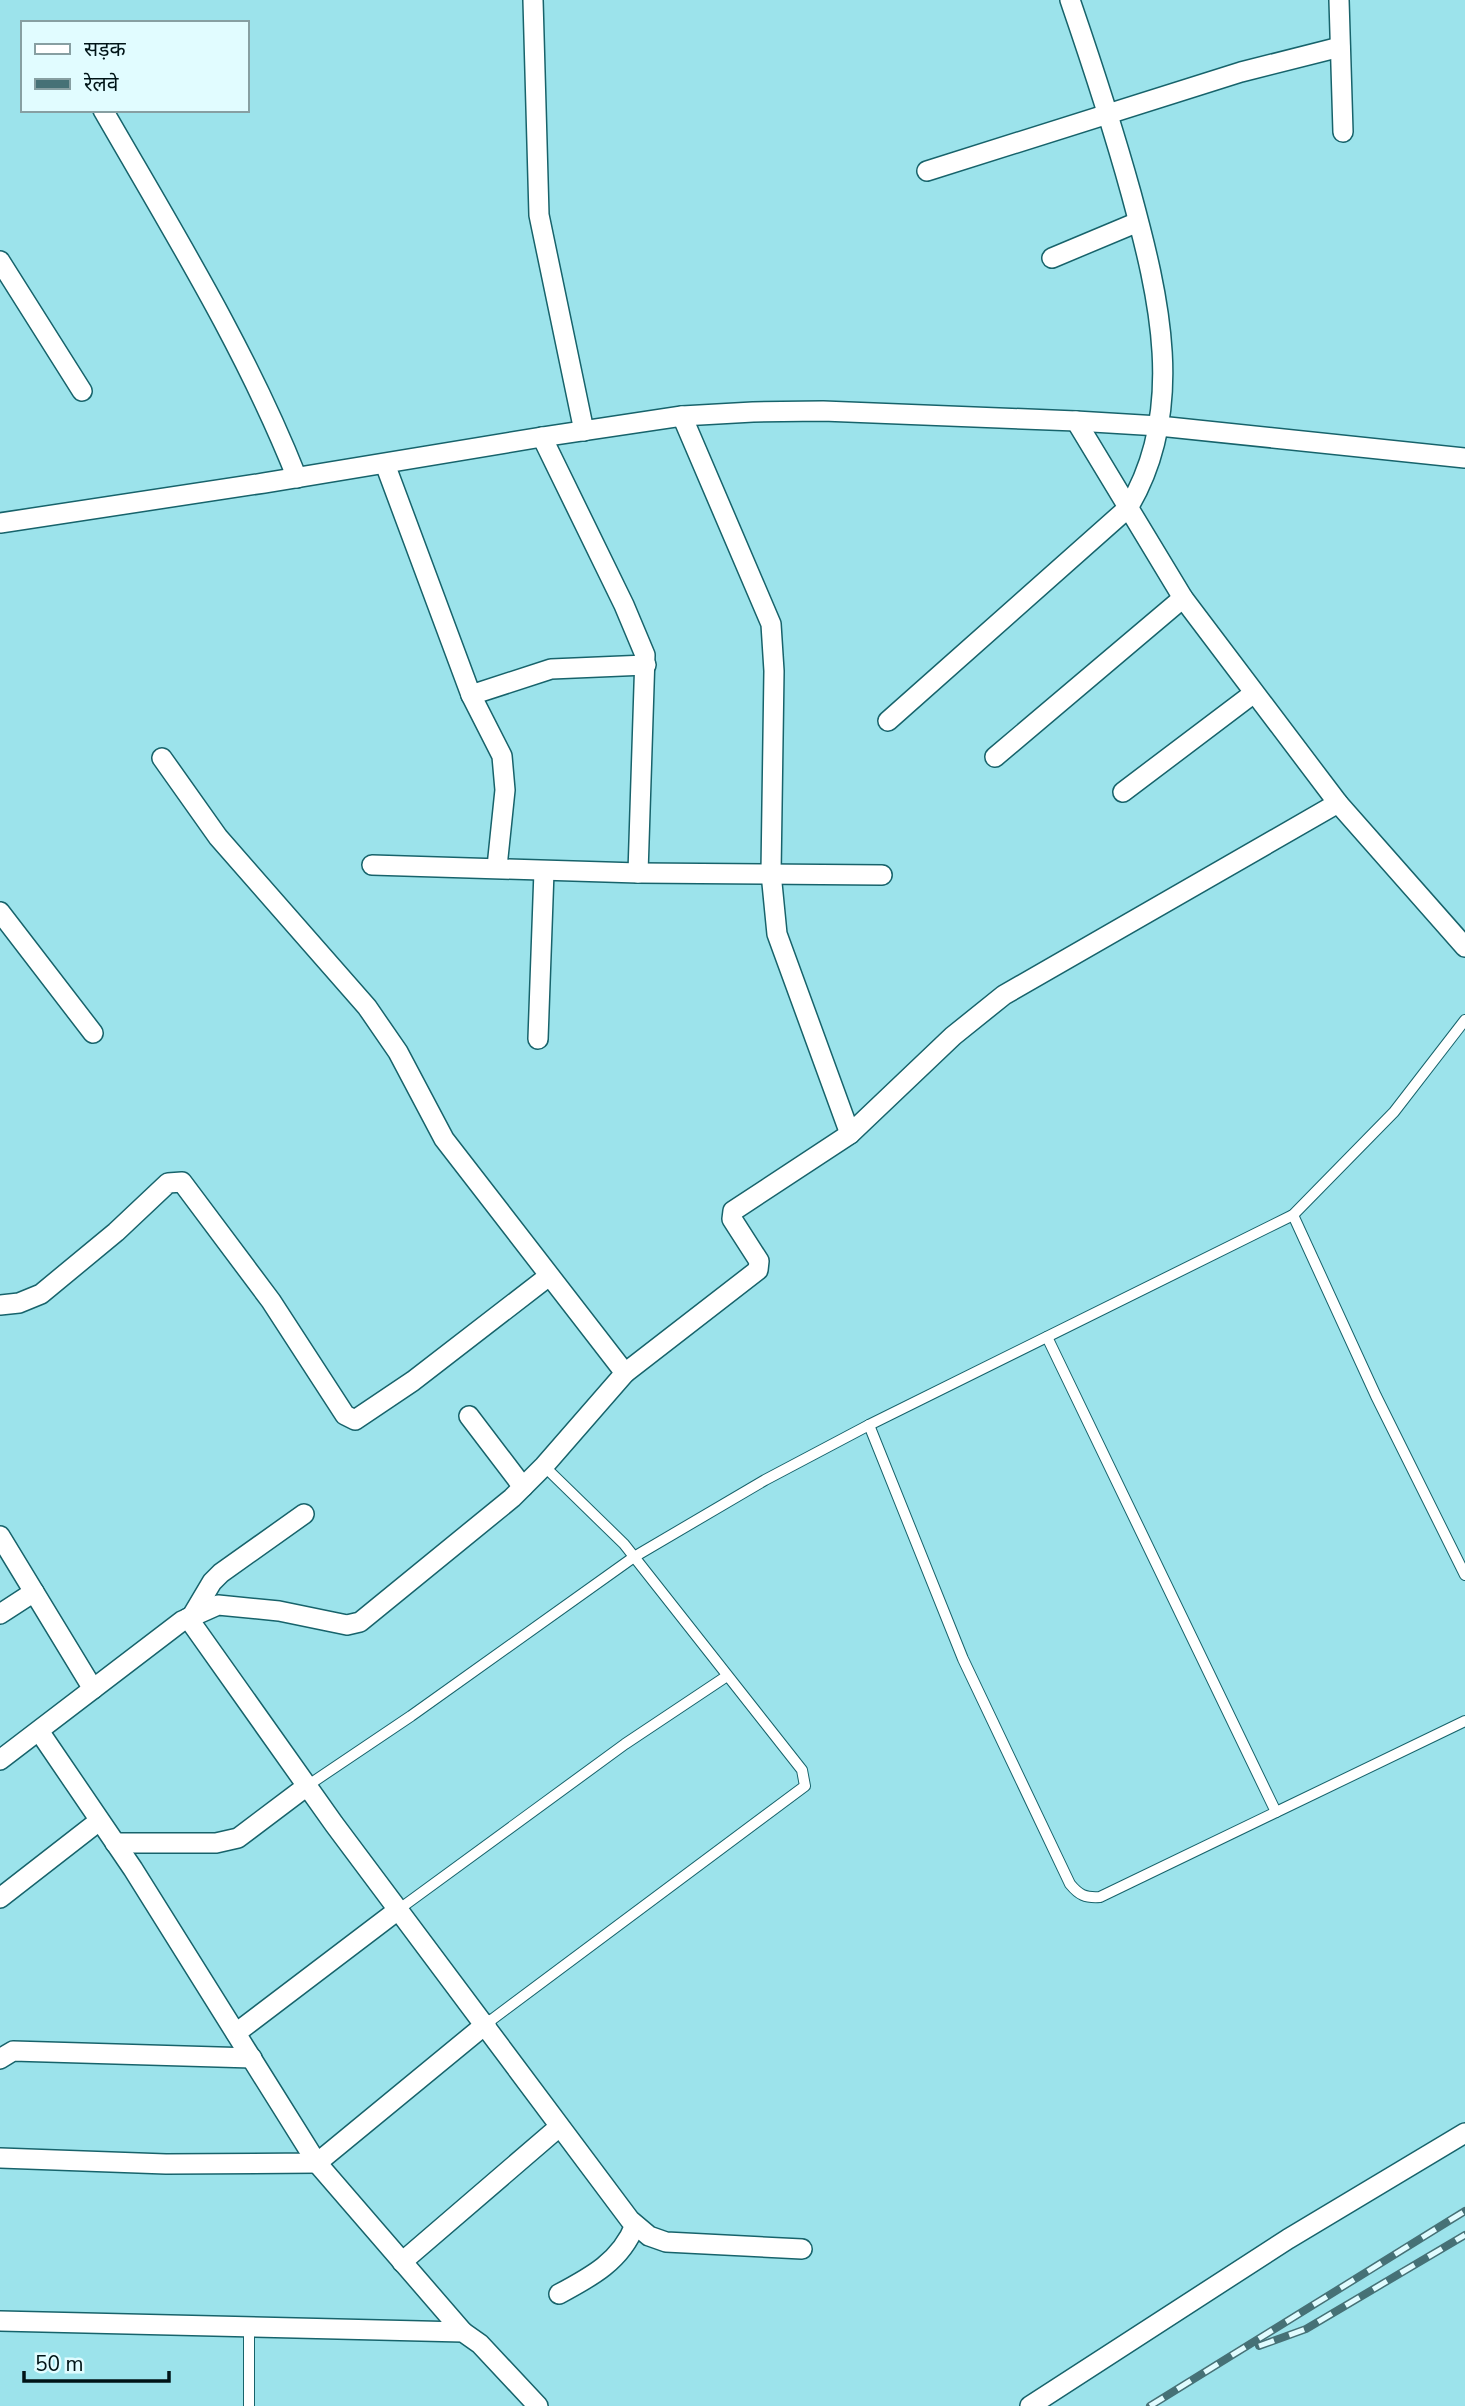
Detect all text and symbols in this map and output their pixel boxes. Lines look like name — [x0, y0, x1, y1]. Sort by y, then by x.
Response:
legend — [21, 21, 248, 112]
text: सड़क — [84, 35, 126, 63]
text: रेलवे — [83, 70, 119, 98]
scale bar — [24, 2340, 170, 2384]
text: 50 m — [35, 2350, 84, 2378]

